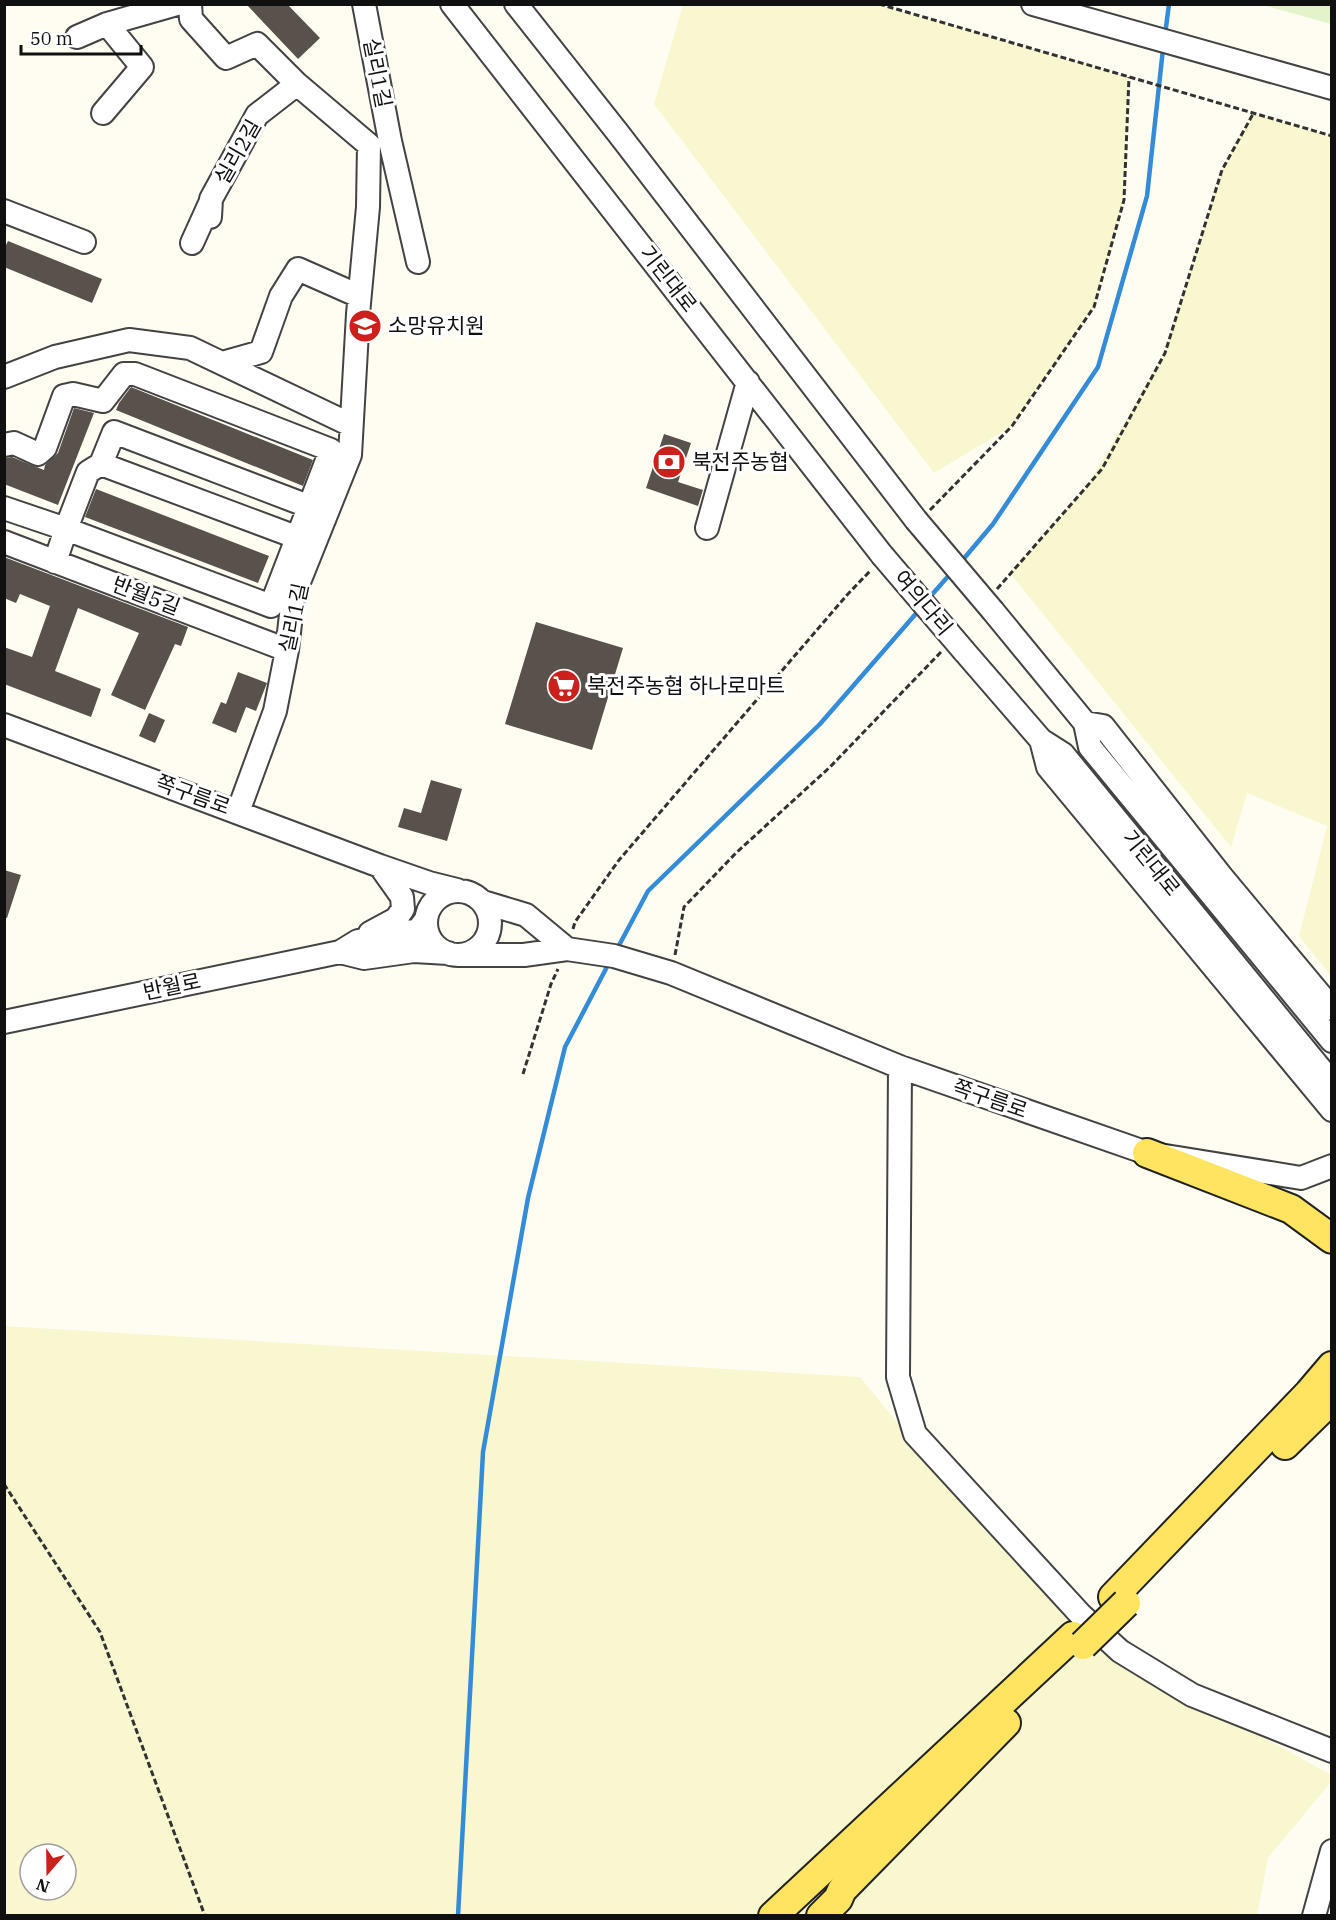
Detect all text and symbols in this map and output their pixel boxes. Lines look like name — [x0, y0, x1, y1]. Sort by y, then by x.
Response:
scale bar — [21, 18, 141, 56]
text: 50 m — [30, 27, 73, 50]
street label: 실리1길 — [358, 36, 398, 110]
street label: 실리2길 — [207, 114, 267, 189]
street label: 기린대로 — [634, 239, 704, 317]
school or university icon: 소망유치원 — [347, 308, 383, 344]
place label: 소망유치원 — [388, 311, 485, 339]
bank icon: 북전주농협 — [651, 444, 687, 480]
place label: 북전주농협 — [692, 447, 789, 475]
street label: 여의다리 — [888, 564, 959, 641]
street label: 반월5길 — [108, 569, 184, 621]
street label: 실리1길 — [272, 580, 314, 655]
supermarket icon: 북전주농협 하나로마트 — [546, 668, 582, 704]
place label: 북전주농협 하나로마트 — [587, 671, 785, 699]
street label: 쪽구름로 — [152, 768, 234, 820]
street label: 기린대로 — [1117, 824, 1187, 901]
street label: 반월로 — [141, 966, 203, 1006]
street label: 쪽구름로 — [949, 1072, 1031, 1124]
north arrow — [18, 1842, 78, 1902]
text: N — [34, 1875, 52, 1898]

